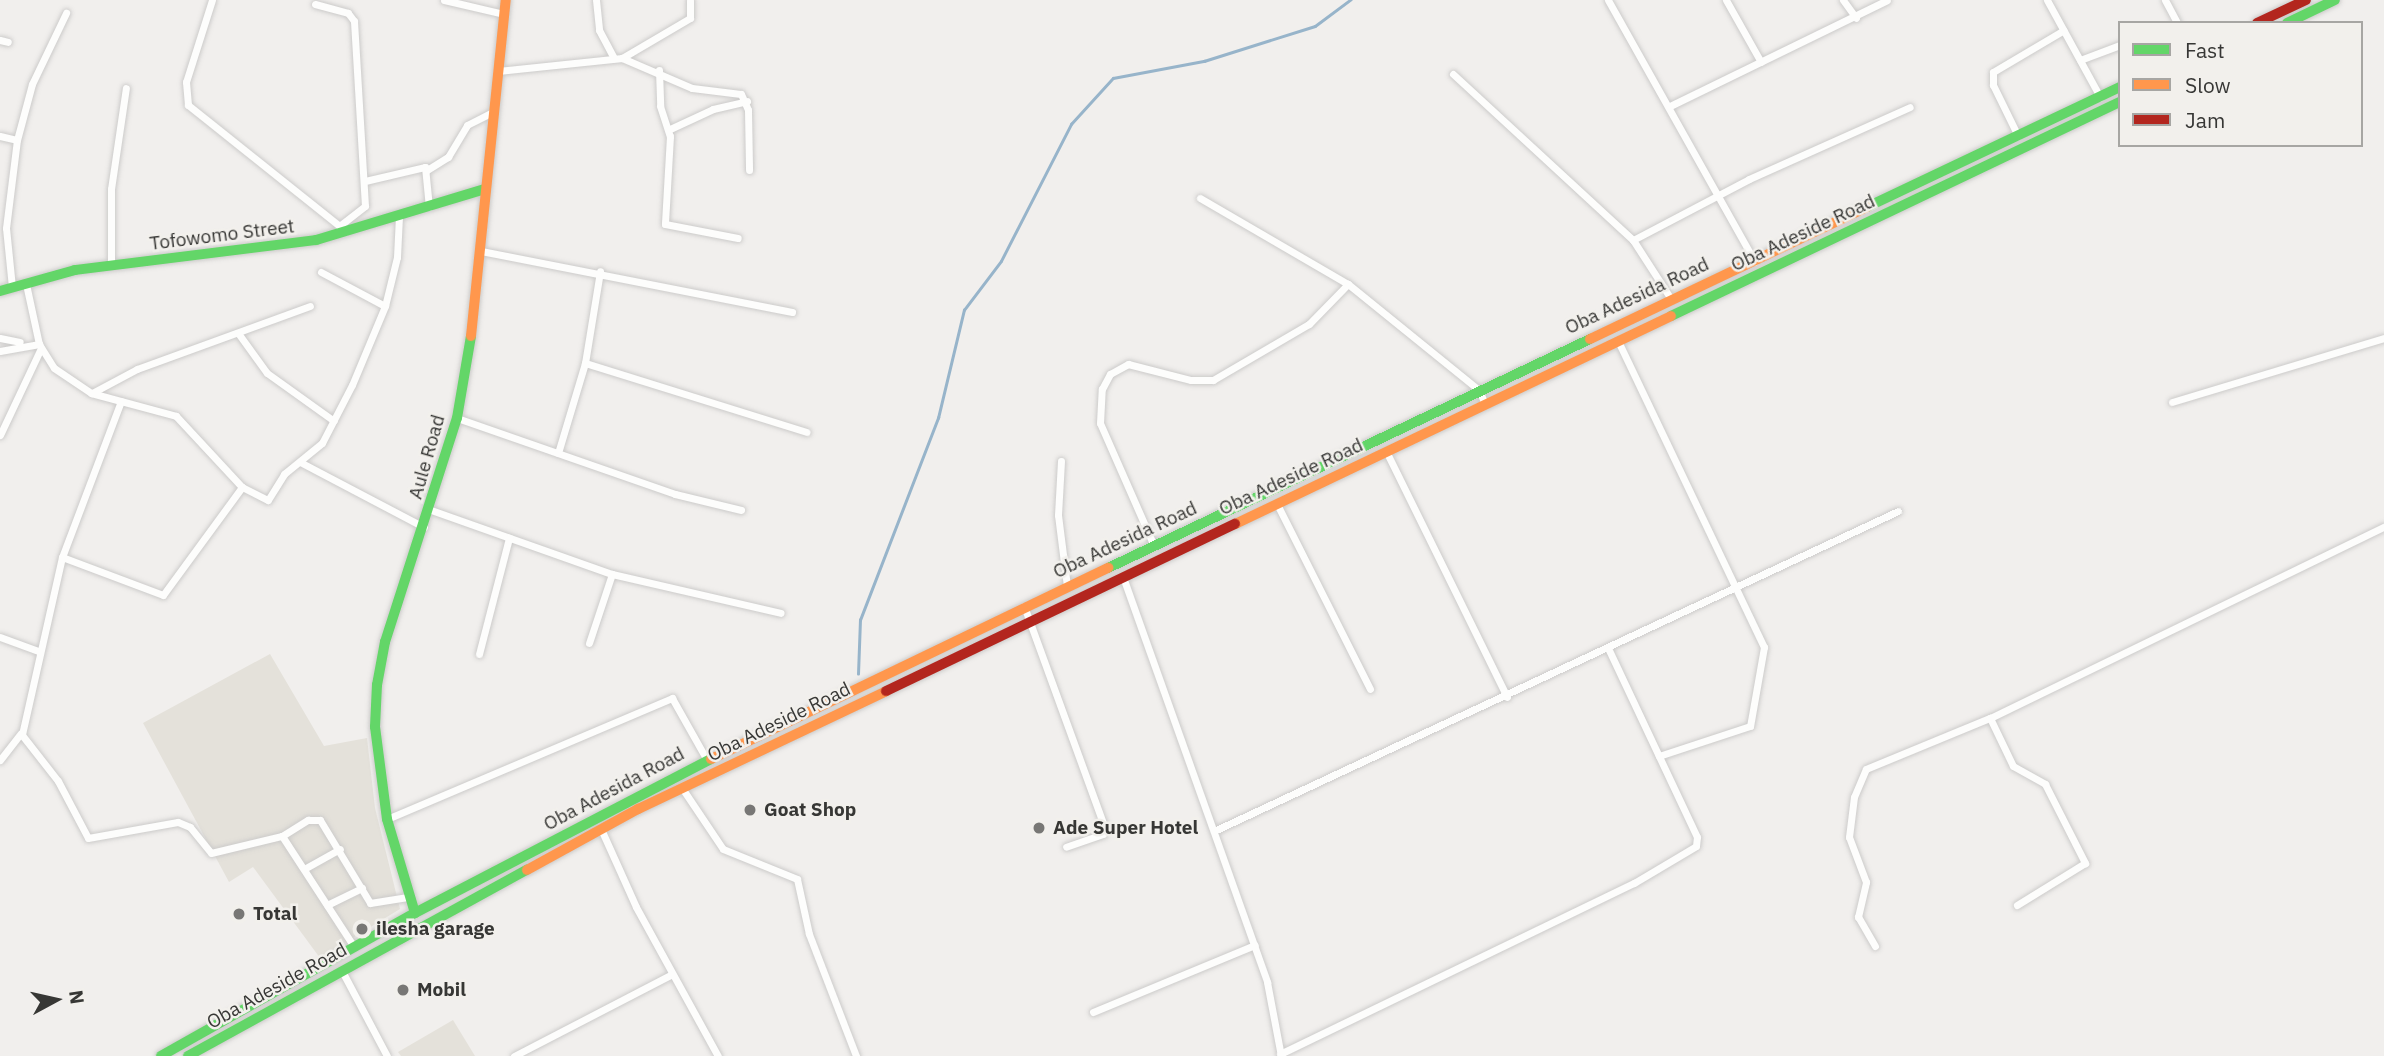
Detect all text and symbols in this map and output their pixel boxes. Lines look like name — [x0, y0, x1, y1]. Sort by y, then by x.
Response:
legend — [2118, 21, 2363, 147]
text: Fast — [2185, 36, 2225, 64]
text: Slow — [2185, 71, 2231, 99]
text: Jam — [2185, 106, 2225, 134]
street label: Oba Adeside Road — [1727, 190, 1879, 276]
street label: Tofowomo Street — [148, 215, 296, 255]
street label: Oba Adesida Road — [1561, 253, 1713, 339]
street label: Aule Road — [404, 412, 450, 502]
street label: Oba Adeside Road — [1215, 434, 1367, 520]
street label: Oba Adesida Road — [1049, 497, 1201, 583]
street label: Oba Adeside Road — [704, 677, 854, 767]
street label: Oba Adesida Road — [540, 742, 688, 836]
place label: Goat Shop — [764, 799, 856, 821]
marker: Goat Shop — [742, 802, 758, 818]
place label: Ade Super Hotel — [1053, 817, 1198, 839]
marker: Ade Super Hotel — [1031, 820, 1047, 836]
place label: Total — [253, 903, 297, 925]
marker: Total — [231, 906, 247, 922]
place label: ilesha garage — [376, 918, 495, 940]
marker: ilesha garage — [354, 921, 370, 937]
street label: Oba Adeside Road — [203, 938, 351, 1034]
north arrow — [21, 965, 91, 1035]
place label: Mobil — [417, 979, 466, 1001]
marker: Mobil — [395, 982, 411, 998]
text: N — [64, 989, 90, 1006]

